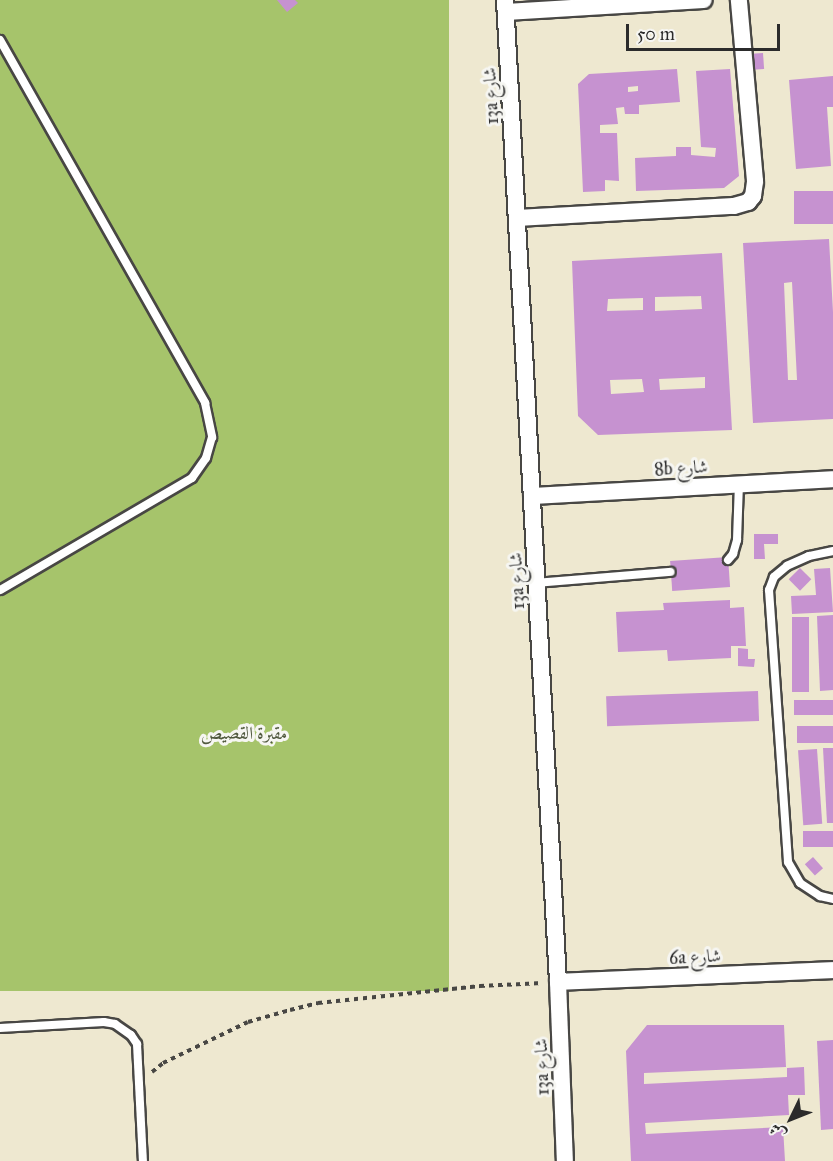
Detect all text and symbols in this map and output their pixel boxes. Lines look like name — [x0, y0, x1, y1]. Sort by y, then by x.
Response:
scale bar — [629, 12, 784, 50]
text: 50 m — [637, 23, 675, 45]
street label: 13a شارع — [479, 67, 503, 125]
street label: 8b شارع — [654, 456, 708, 480]
street label: 13a شارع — [505, 552, 529, 610]
park label: مقبرة القصيص — [201, 722, 287, 744]
street label: 6a شارع — [668, 945, 722, 969]
street label: 13a شارع — [530, 1038, 554, 1096]
north arrow — [761, 1089, 821, 1149]
text: ش — [765, 1119, 790, 1144]

